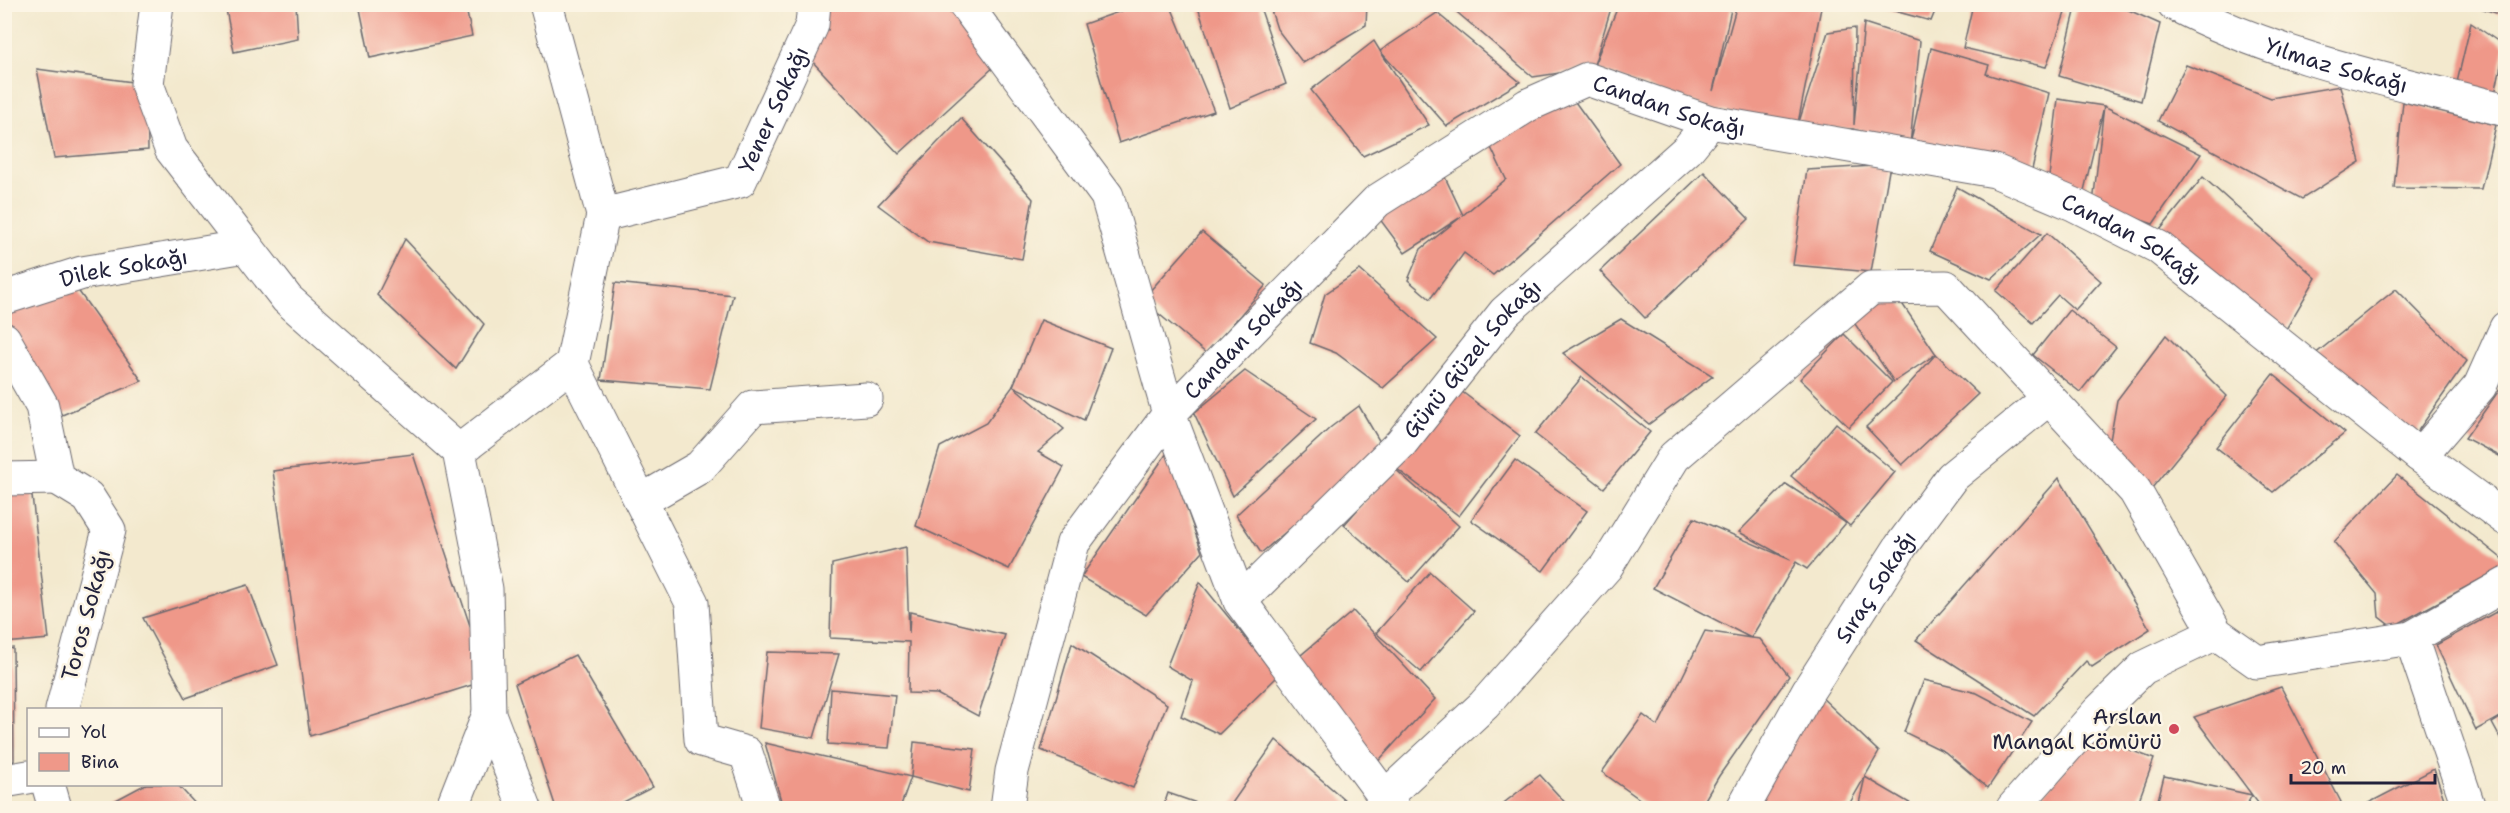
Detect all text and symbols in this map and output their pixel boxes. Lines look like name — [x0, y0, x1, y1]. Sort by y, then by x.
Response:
street label: Yılmaz Sokağı — [2261, 30, 2411, 99]
street label: Yener Sokağı — [731, 41, 815, 178]
street label: Candan Sokağı — [1589, 68, 1748, 142]
street label: Candan Sokağı — [2057, 186, 2208, 291]
street label: Dilek Sokağı — [56, 241, 190, 294]
street label: Candan Sokağı — [1177, 271, 1309, 405]
street label: Günü Güzel Sokağı — [1396, 272, 1547, 444]
street label: Sıraç Sokağı — [1828, 524, 1922, 648]
street label: Toros Sokağı — [55, 546, 117, 684]
place label: Arslan Mangal Kömürü — [1992, 702, 2162, 756]
legend — [27, 708, 222, 786]
text: Yol — [81, 720, 107, 744]
marker: Arslan Mangal Kömürü — [2167, 722, 2181, 736]
scale bar — [2291, 747, 2435, 785]
text: Bina — [81, 750, 119, 774]
text: 20 m — [2300, 756, 2346, 780]

